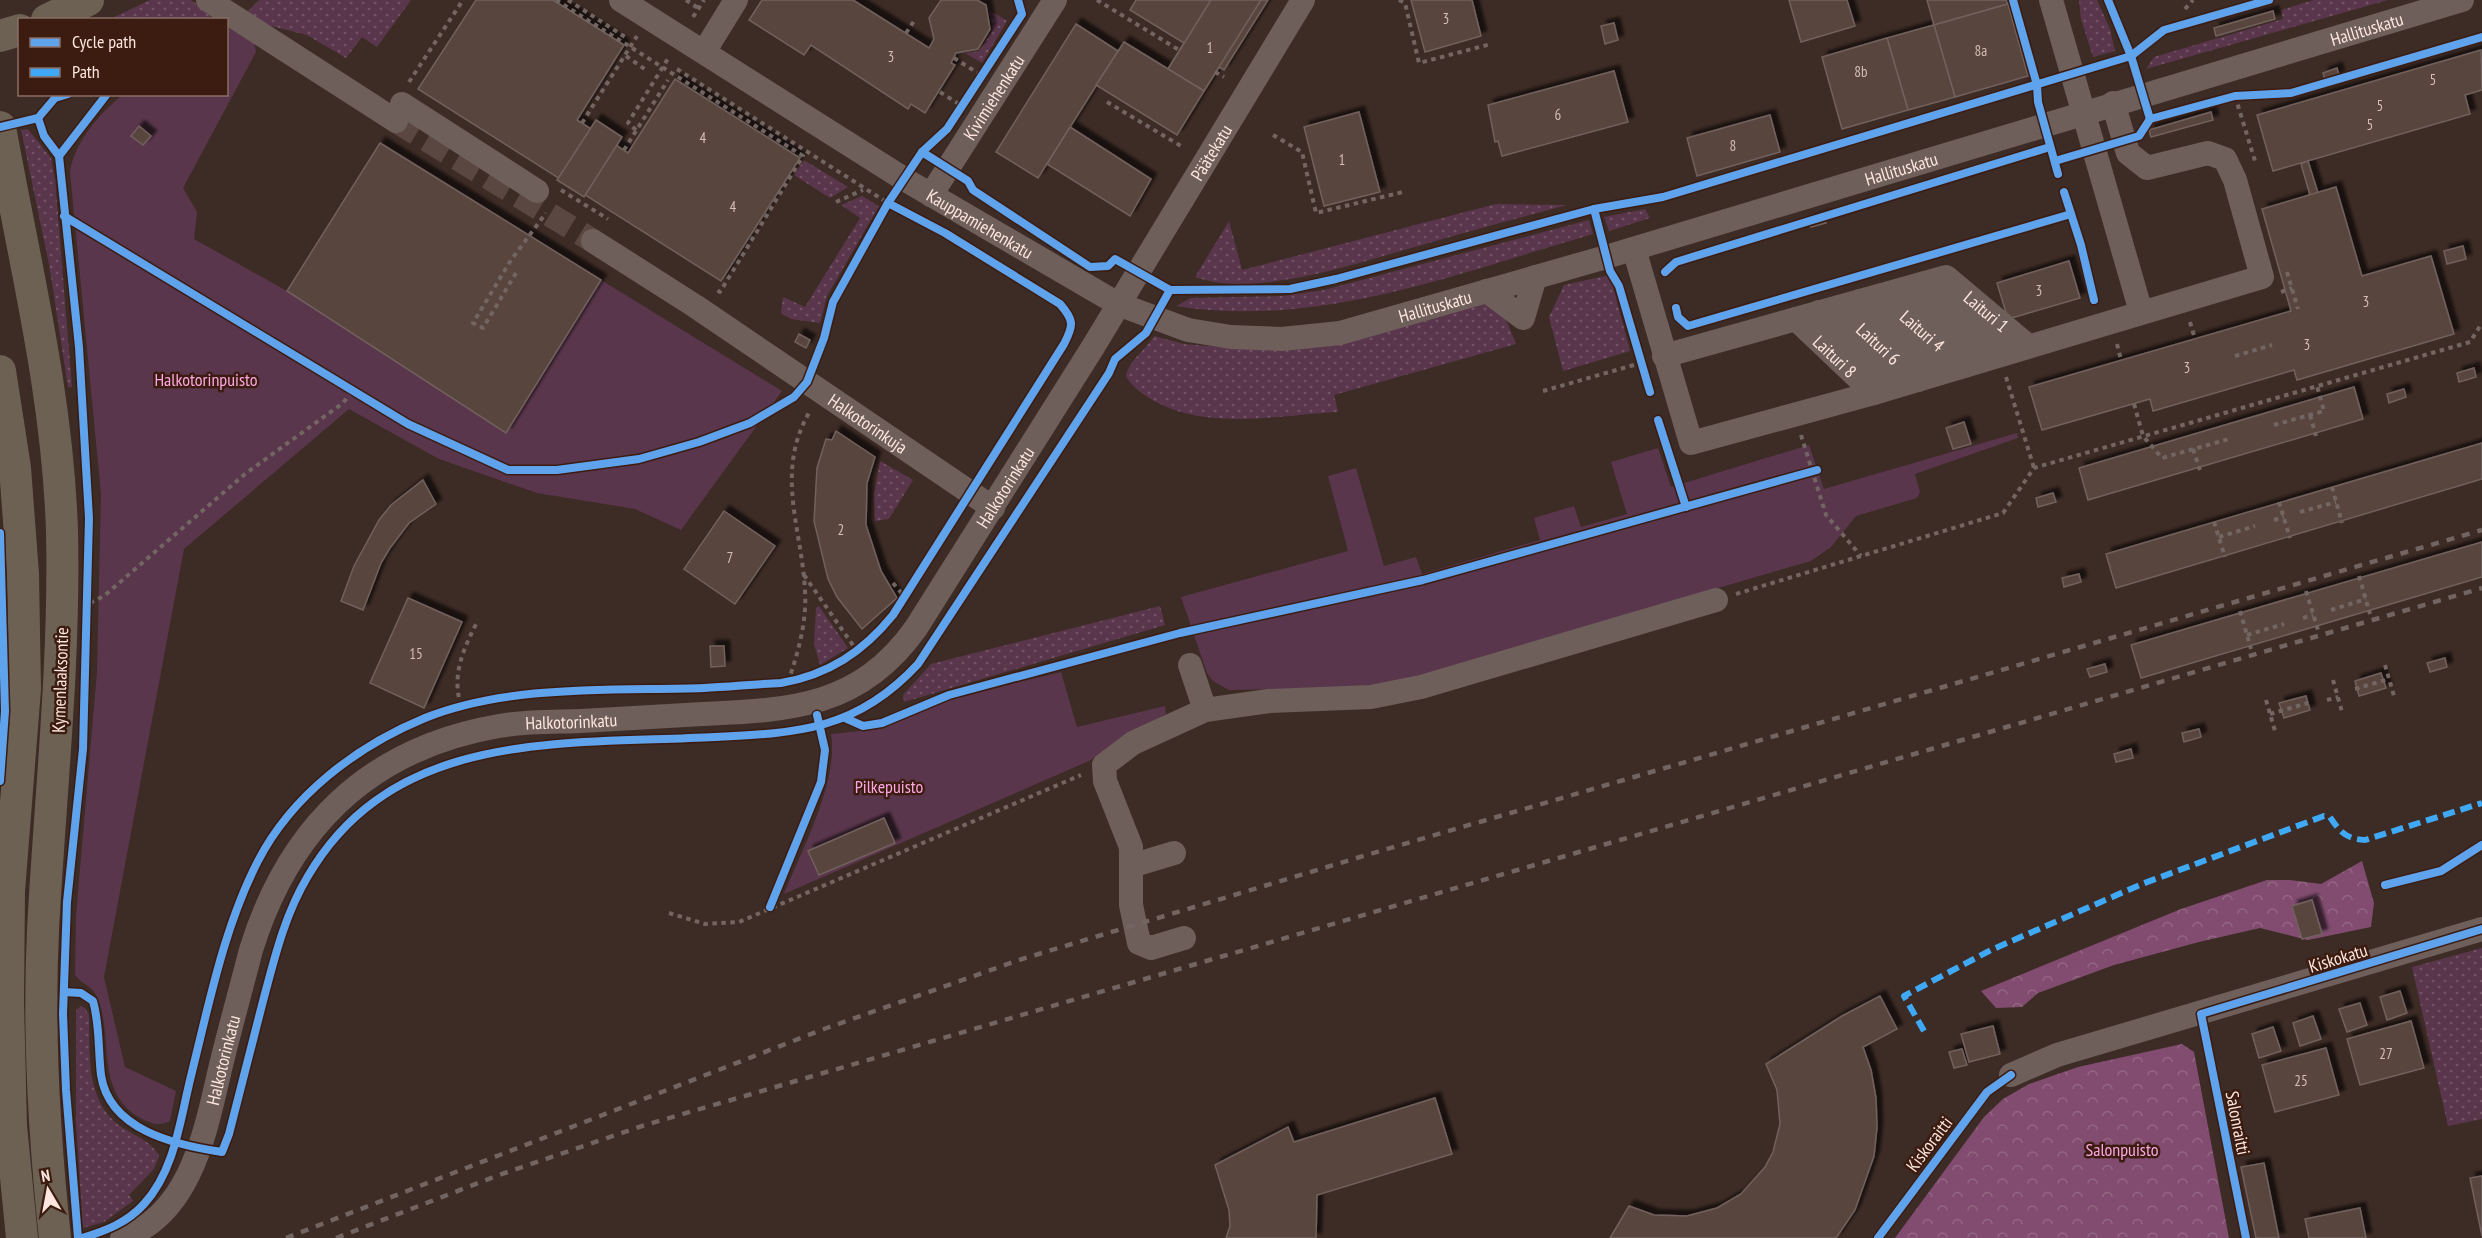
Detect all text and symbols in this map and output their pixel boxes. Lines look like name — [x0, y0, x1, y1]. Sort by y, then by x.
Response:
street label: Hallituskatu — [2327, 7, 2406, 50]
house number: 3 — [1443, 9, 1449, 28]
legend — [18, 18, 228, 96]
text: Cycle path — [72, 30, 136, 53]
house number: 1 — [1207, 38, 1213, 57]
house number: 8a — [1975, 41, 1987, 60]
house number: 3 — [888, 47, 894, 66]
street label: Kivimiehenkatu — [958, 50, 1029, 144]
text: Path — [72, 60, 100, 83]
house number: 8b — [1854, 62, 1868, 81]
house number: 5 — [2430, 70, 2436, 89]
house number: 5 — [2377, 96, 2383, 115]
house number: 6 — [1555, 105, 1562, 124]
house number: 5 — [2367, 115, 2373, 134]
street label: Päätekatu — [1185, 120, 1237, 185]
house number: 4 — [700, 128, 707, 147]
house number: 8 — [1730, 136, 1736, 155]
street label: Hallituskatu — [1862, 147, 1940, 190]
house number: 1 — [1339, 150, 1345, 169]
street label: Kauppamiehenkatu — [923, 183, 1038, 264]
house number: 4 — [730, 197, 737, 216]
house number: 3 — [2036, 281, 2042, 300]
street label: Hallituskatu — [1396, 285, 1474, 327]
street label: Laituri 1 — [1959, 286, 2014, 337]
house number: 3 — [2363, 292, 2369, 311]
street label: Laituri 4 — [1896, 305, 1950, 356]
street label: Laituri 6 — [1852, 318, 1906, 370]
street label: Laituri 8 — [1808, 330, 1862, 382]
house number: 3 — [2304, 335, 2310, 354]
house number: 3 — [2184, 358, 2190, 377]
park label: Halkotorinpuisto — [154, 368, 258, 391]
street label: Halkotorinkuja — [824, 388, 912, 458]
street label: Halkotorinkatu — [971, 442, 1039, 532]
house number: 2 — [838, 520, 844, 539]
house number: 7 — [727, 548, 733, 567]
street label: Kymenlaaksontie — [47, 627, 73, 733]
house number: 15 — [409, 644, 423, 663]
street label: Halkotorinkatu — [525, 708, 618, 734]
park label: Pilkepuisto — [855, 775, 924, 798]
street label: Kiskokatu — [2306, 938, 2370, 978]
street label: Halkotorinkatu — [201, 1013, 245, 1107]
house number: 27 — [2379, 1044, 2393, 1063]
house number: 25 — [2294, 1071, 2308, 1090]
street label: Salonraitti — [2221, 1089, 2255, 1157]
street label: Kiskoraitti — [1901, 1112, 1957, 1176]
park label: Salonpuisto — [2086, 1138, 2159, 1161]
north arrow — [18, 1160, 78, 1220]
text: N — [39, 1165, 51, 1186]

